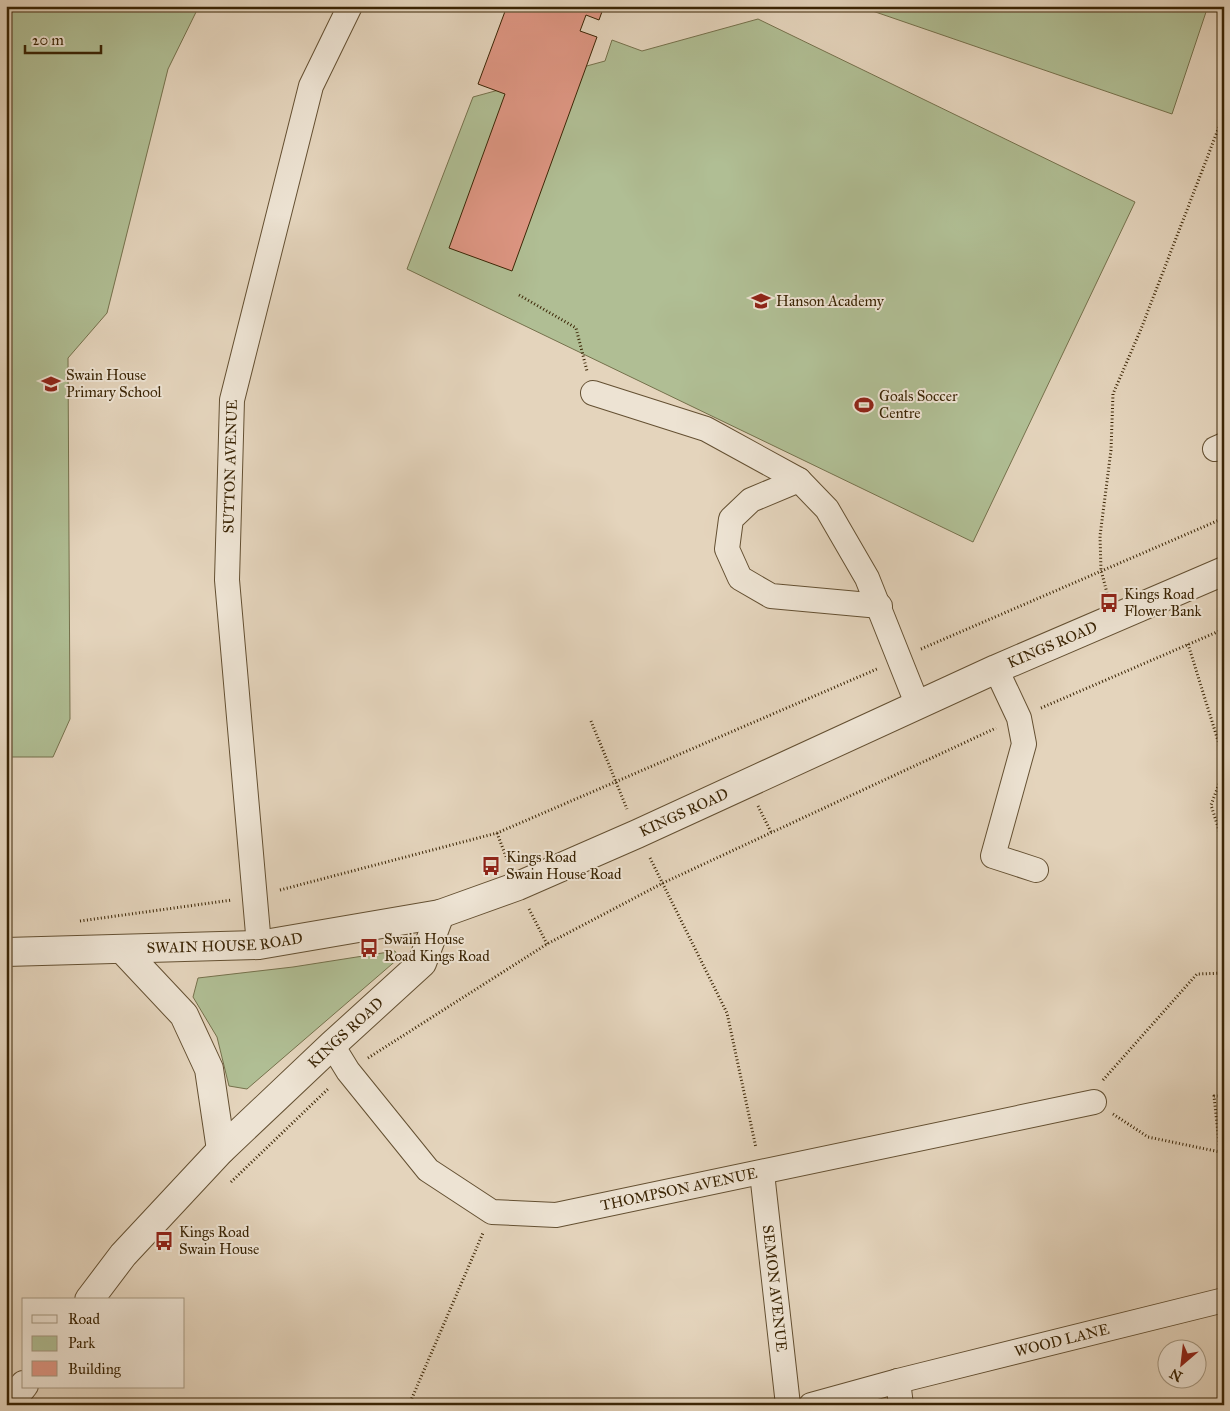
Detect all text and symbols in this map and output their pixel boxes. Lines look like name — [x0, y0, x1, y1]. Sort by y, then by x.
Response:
scale bar — [25, 22, 101, 54]
text: 20 m — [32, 31, 64, 49]
school or university icon: Hanson Academy — [750, 290, 772, 312]
place label: Hanson Academy — [776, 292, 885, 310]
place label: Swain House Primary School — [66, 366, 163, 401]
school or university icon: Swain House Primary School — [40, 373, 62, 395]
place label: Goals Soccer Centre — [879, 387, 958, 422]
sports icon: Goals Soccer Centre — [853, 394, 875, 416]
street label: SUTTON AVENUE — [219, 399, 241, 534]
place label: Kings Road Flower Bank — [1124, 585, 1202, 620]
bus stop icon: Kings Road Flower Bank — [1098, 592, 1120, 614]
street label: KINGS ROAD — [1005, 617, 1100, 672]
street label: KINGS ROAD — [636, 784, 731, 841]
place label: Kings Road Swain House Road — [506, 848, 622, 883]
bus stop icon: Kings Road Swain House Road — [480, 855, 502, 877]
street label: SWAIN HOUSE ROAD — [146, 929, 304, 957]
place label: Swain House Road Kings Road — [384, 930, 490, 965]
bus stop icon: Swain House Road Kings Road — [358, 937, 380, 959]
street label: KINGS ROAD — [304, 994, 387, 1072]
street label: THOMPSON AVENUE — [599, 1164, 759, 1214]
place label: Kings Road Swain House — [179, 1223, 259, 1258]
street label: SEMON AVENUE — [759, 1224, 791, 1353]
bus stop icon: Kings Road Swain House — [153, 1230, 175, 1252]
legend — [22, 1298, 185, 1388]
text: Road — [68, 1310, 100, 1328]
street label: WOOD LANE — [1013, 1320, 1111, 1361]
text: Park — [68, 1334, 95, 1352]
north arrow — [1158, 1338, 1208, 1388]
text: Building — [68, 1360, 122, 1378]
text: N — [1167, 1365, 1185, 1385]

